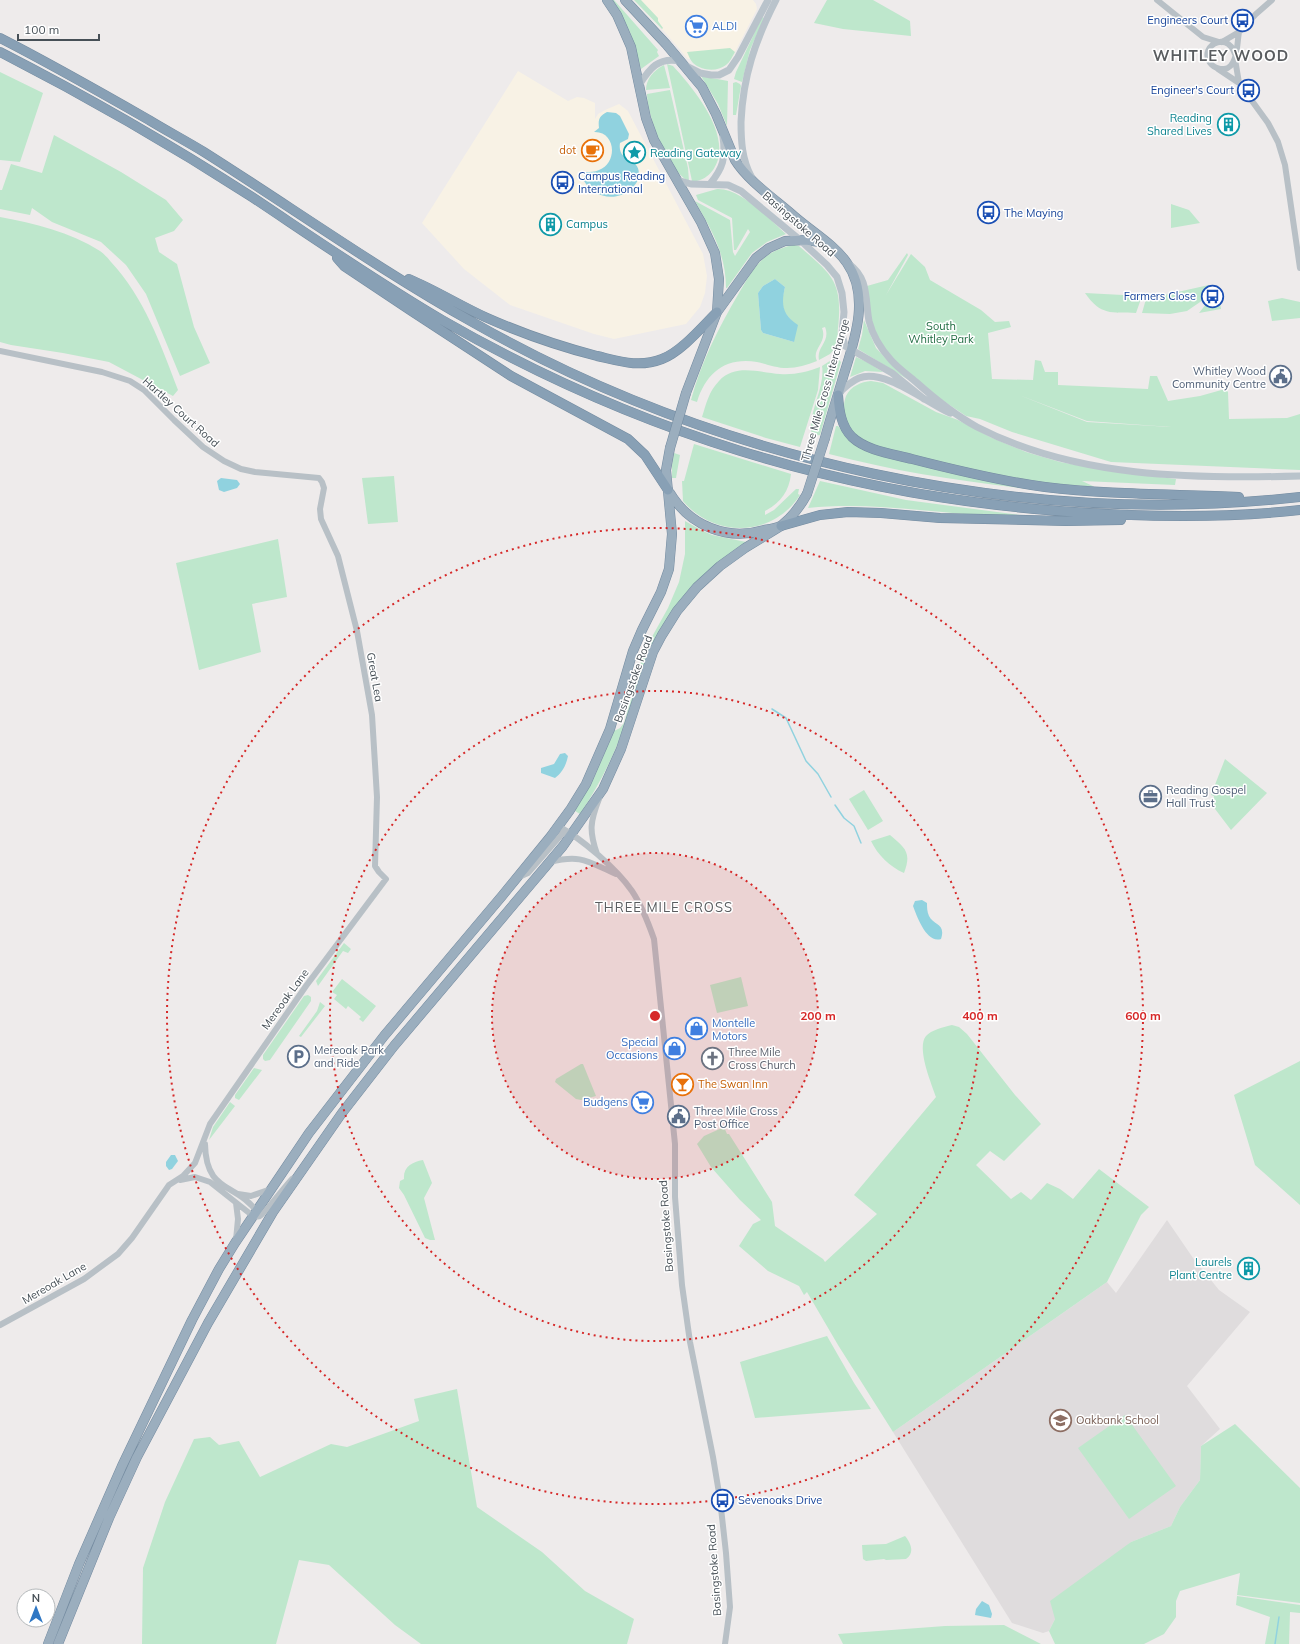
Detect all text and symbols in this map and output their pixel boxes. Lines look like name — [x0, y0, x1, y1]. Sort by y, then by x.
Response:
bus stop icon: Engineers Court — [1230, 7, 1256, 33]
supermarket icon: ALDI — [684, 13, 710, 39]
place label: Engineers Court — [1147, 13, 1228, 27]
scale bar — [18, 16, 99, 42]
place label: ALDI — [712, 19, 737, 33]
text: 100 m — [24, 22, 59, 37]
district label: WHITLEY WOOD — [1153, 46, 1289, 65]
bus stop icon: Engineer's Court — [1236, 77, 1262, 103]
place label: Engineer's Court — [1151, 83, 1234, 97]
place label: Reading Shared Lives — [1147, 111, 1212, 138]
building icon: Reading Shared Lives — [1215, 111, 1241, 137]
cafe icon: dot — [579, 137, 605, 163]
place icon: Reading Gateway — [621, 140, 647, 166]
place label: dot — [559, 143, 576, 157]
place label: Reading Gateway — [650, 146, 742, 160]
bus stop icon: Campus Reading International — [549, 169, 575, 195]
place label: Campus Reading International — [578, 169, 665, 196]
street label: Basingstoke Road — [760, 189, 838, 259]
bus stop icon: The Maying — [976, 200, 1002, 226]
place label: The Maying — [1004, 206, 1063, 220]
building icon: Campus — [538, 211, 564, 237]
place label: Campus — [566, 217, 608, 231]
bus stop icon: Farmers Close — [1199, 283, 1225, 309]
place label: Farmers Close — [1124, 289, 1196, 303]
street label: Three Mile Cross Interchange — [798, 317, 852, 463]
park label: South Whitley Park — [908, 319, 974, 346]
place label: Whitley Wood Community Centre — [1172, 364, 1266, 391]
public building icon: Whitley Wood Community Centre — [1268, 364, 1294, 390]
street label: Hartley Court Road — [140, 374, 222, 450]
street label: Basingstoke Road — [611, 633, 655, 725]
street label: Great Lea — [364, 651, 386, 703]
office icon: Reading Gospel Hall Trust — [1138, 783, 1164, 809]
place label: Reading Gospel Hall Trust — [1166, 783, 1246, 810]
district label: THREE MILE CROSS — [595, 899, 733, 915]
street label: Mereoak Lane — [258, 966, 312, 1032]
text: 200 m — [800, 1008, 836, 1023]
text: 400 m — [962, 1008, 998, 1023]
text: 600 m — [1125, 1008, 1161, 1023]
centre of rings — [648, 1009, 662, 1023]
shop icon: Montelle Motors — [683, 1016, 709, 1042]
place label: Montelle Motors — [712, 1016, 755, 1043]
place label: Special Occasions — [606, 1035, 658, 1062]
shop icon: Special Occasions — [661, 1035, 687, 1061]
parking icon: Mereoak Park and Ride — [286, 1043, 312, 1069]
place label: Mereoak Park and Ride — [314, 1043, 384, 1070]
church icon: Three Mile Cross Church — [699, 1045, 725, 1071]
place label: Three Mile Cross Church — [728, 1045, 796, 1072]
bar icon: The Swan Inn — [669, 1071, 695, 1097]
place label: The Swan Inn — [698, 1077, 768, 1091]
supermarket icon: Budgens — [630, 1089, 656, 1115]
place label: Budgens — [583, 1095, 628, 1109]
public building icon: Three Mile Cross Post Office — [666, 1104, 692, 1130]
place label: Three Mile Cross Post Office — [694, 1104, 778, 1131]
street label: Basingstoke Road — [656, 1180, 676, 1272]
place label: Laurels Plant Centre — [1169, 1255, 1232, 1282]
building icon: Laurels Plant Centre — [1235, 1255, 1261, 1281]
street label: Mereoak Lane — [19, 1259, 89, 1307]
school or university icon: Oakbank School — [1048, 1407, 1074, 1433]
place label: Oakbank School — [1076, 1413, 1159, 1427]
bus stop icon: Sevenoaks Drive — [710, 1487, 736, 1513]
place label: Sevenoaks Drive — [738, 1493, 822, 1507]
street label: Basingstoke Road — [704, 1524, 724, 1616]
north arrow — [16, 1588, 56, 1628]
text: N — [32, 1591, 40, 1605]

